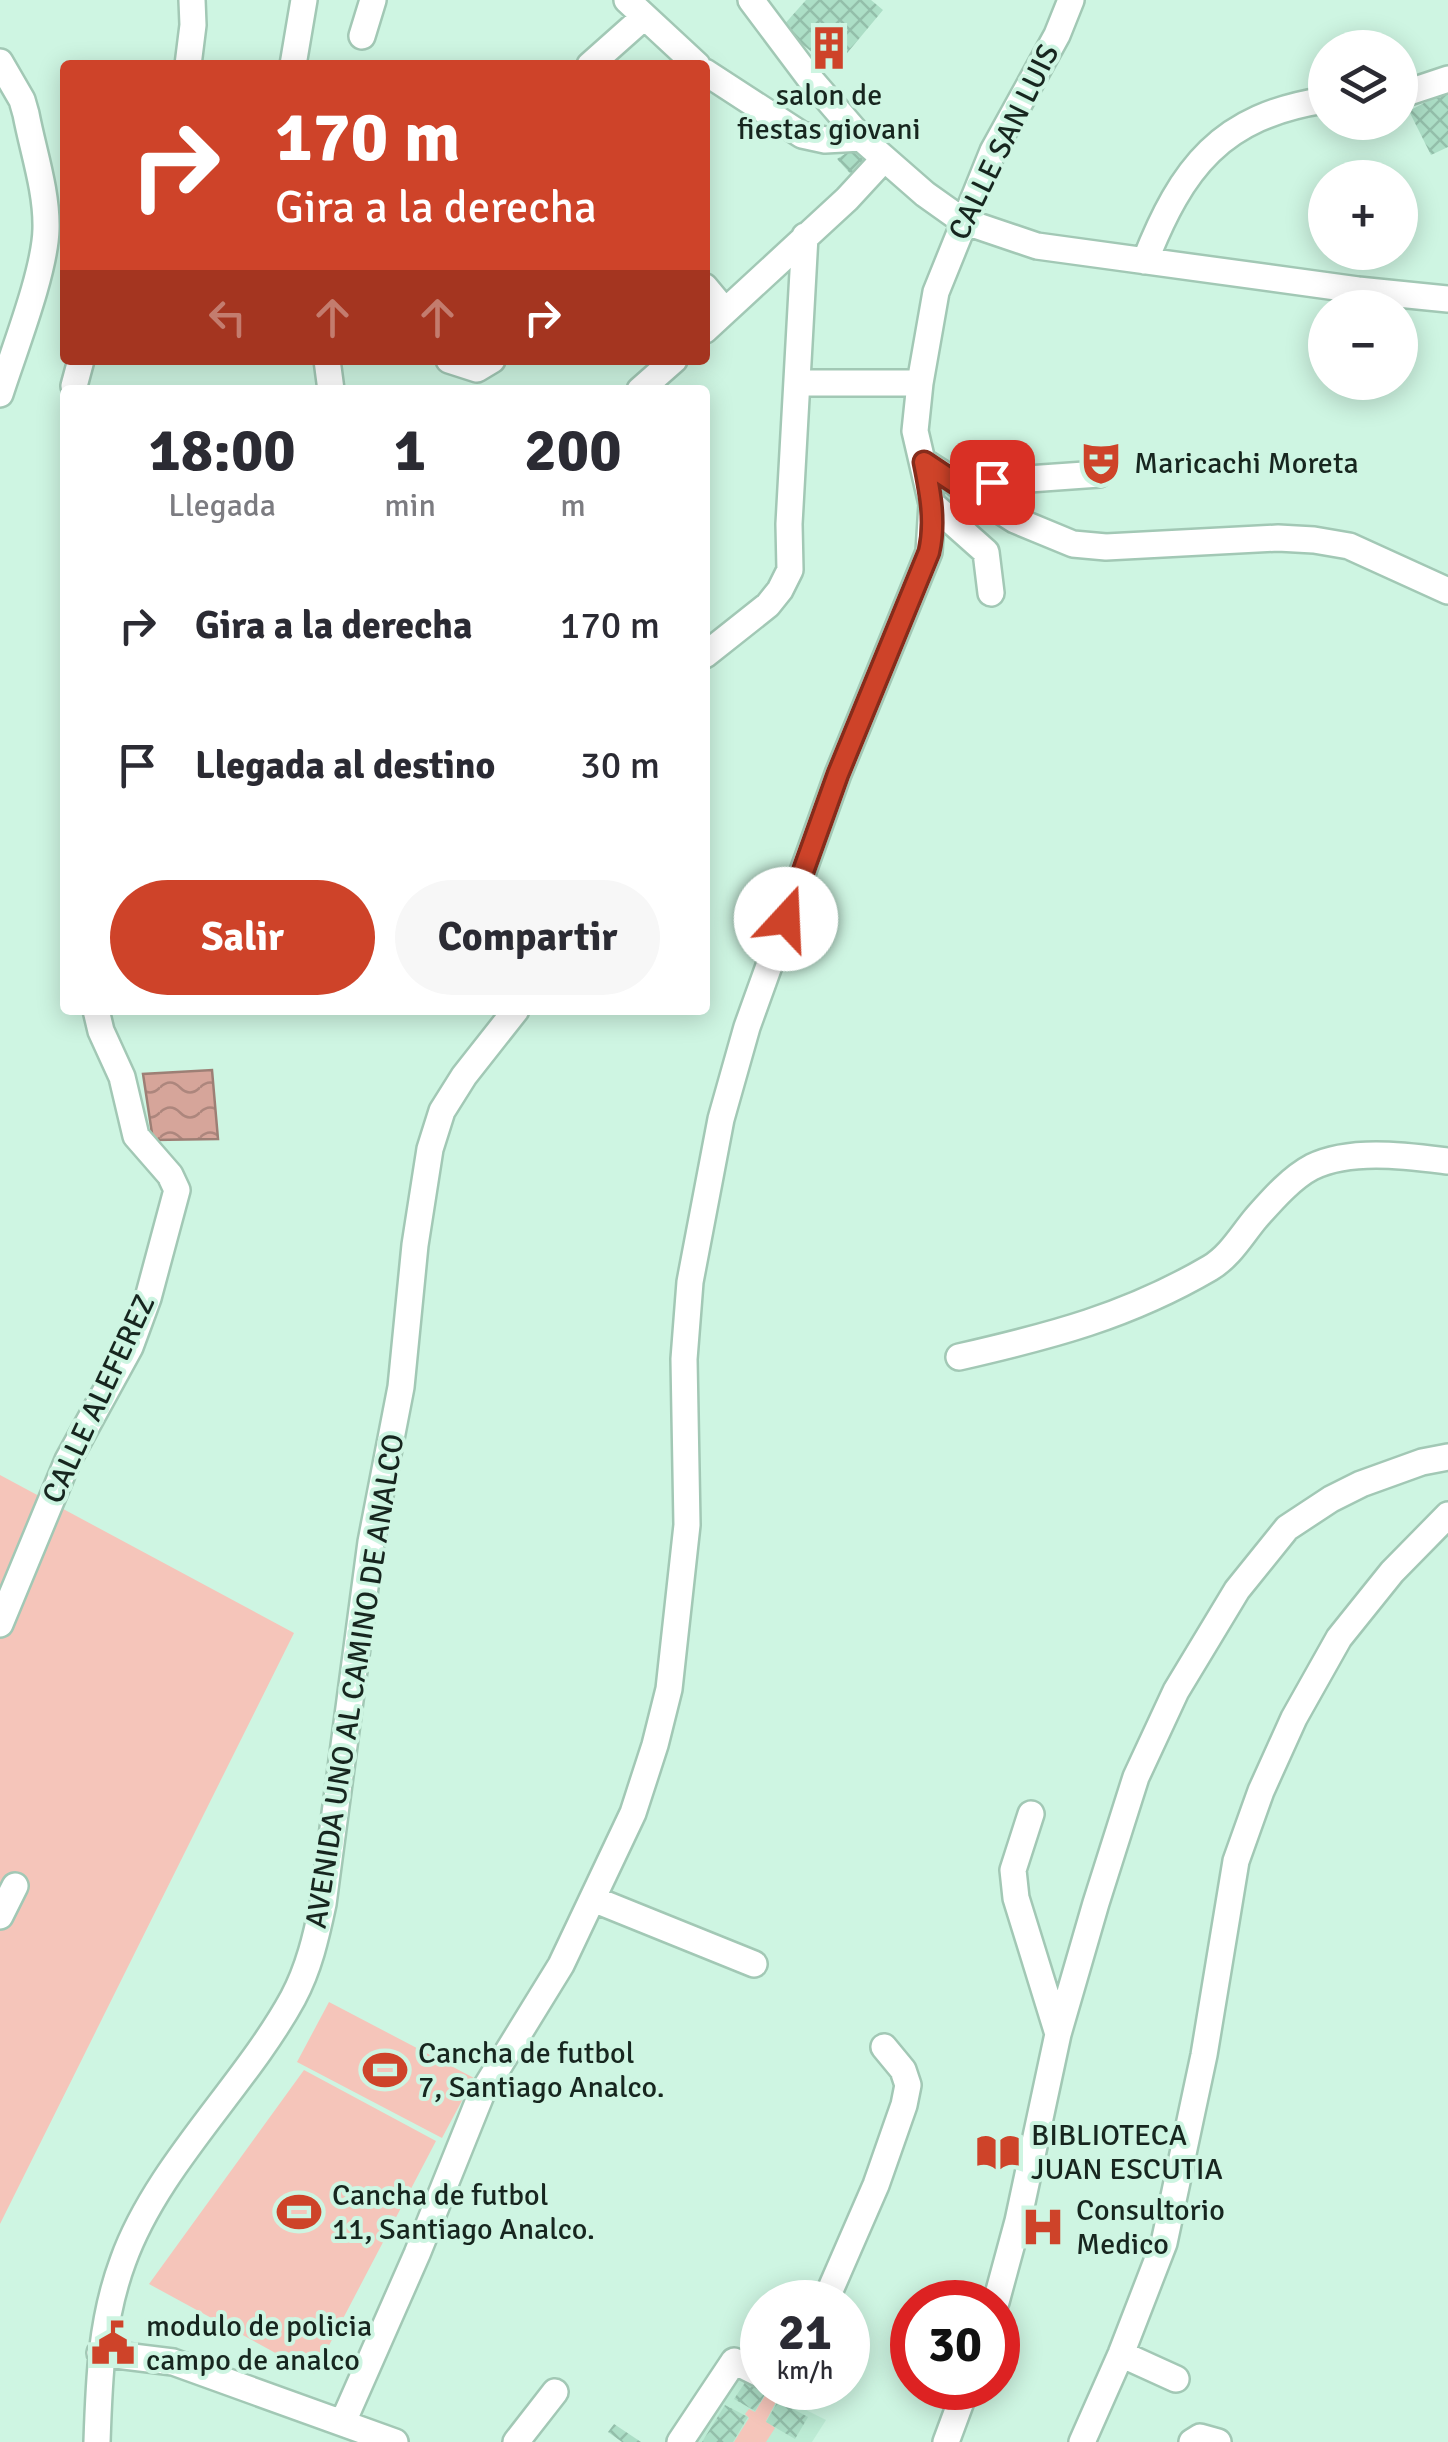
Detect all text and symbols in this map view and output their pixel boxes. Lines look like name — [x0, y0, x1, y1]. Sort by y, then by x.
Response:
building icon: salon de fiestas giovani — [805, 24, 853, 72]
map controls — [1308, 30, 1418, 400]
button: layers — [1308, 30, 1418, 140]
street label: CALLE SAN LUIS — [941, 38, 1067, 246]
place label: salon de fiestas giovani — [737, 77, 921, 148]
text: 170 m — [275, 94, 460, 180]
icon: right — [110, 100, 240, 230]
button: + — [1308, 160, 1418, 270]
text: Gira a la derecha — [275, 180, 597, 235]
icon: left — [200, 290, 255, 345]
icon: ahead — [305, 290, 360, 345]
icon: ahead — [410, 290, 465, 345]
icon: right — [515, 290, 570, 345]
button: − — [1308, 290, 1418, 400]
text: 18:00 — [148, 414, 296, 488]
text: 1 — [394, 414, 426, 488]
text: 200 — [524, 414, 622, 488]
theatre icon: Maricachi Moreta — [1077, 439, 1125, 487]
pin — [950, 440, 1035, 525]
place label: Maricachi Moreta — [1134, 445, 1359, 482]
icon: arrive — [965, 455, 1020, 510]
text: Llegada — [168, 486, 276, 525]
text: min — [384, 486, 436, 525]
text: m — [560, 486, 586, 525]
icon: right — [110, 598, 165, 653]
text: Gira a la derecha — [195, 602, 472, 649]
text: 170 m — [560, 602, 660, 649]
icon: arrive — [110, 738, 165, 793]
text: Llegada al destino — [195, 742, 495, 789]
text: 30 m — [580, 742, 660, 789]
position arrow — [734, 867, 838, 971]
button: Salir — [110, 880, 375, 995]
button: Compartir — [395, 880, 660, 995]
street label: CALLE ALEFEREZ — [34, 1289, 164, 1509]
street label: AVENIDA UNO AL CAMINO DE ANALCO — [298, 1431, 412, 1931]
place label: Cancha de futbol 7, Santiago Analco. — [418, 2035, 665, 2106]
sports icon: Cancha de futbol 7, Santiago Analco. — [361, 2046, 409, 2094]
place label: BIBLIOTECA JUAN ESCUTIA — [1031, 2117, 1223, 2188]
library icon: BIBLIOTECA JUAN ESCUTIA — [974, 2128, 1022, 2176]
place label: Cancha de futbol 11, Santiago Analco. — [332, 2177, 595, 2248]
sports icon: Cancha de futbol 11, Santiago Analco. — [275, 2188, 323, 2236]
place label: Consultorio Medico — [1076, 2192, 1225, 2263]
hospital icon: Consultorio Medico — [1019, 2203, 1067, 2251]
speed limit sign: 30 — [890, 2280, 1020, 2410]
text: 21 — [778, 2302, 832, 2364]
place label: modulo de policia campo de analco — [146, 2308, 372, 2379]
public building icon: modulo de policia campo de analco — [89, 2319, 137, 2367]
text: km/h — [777, 2355, 833, 2386]

